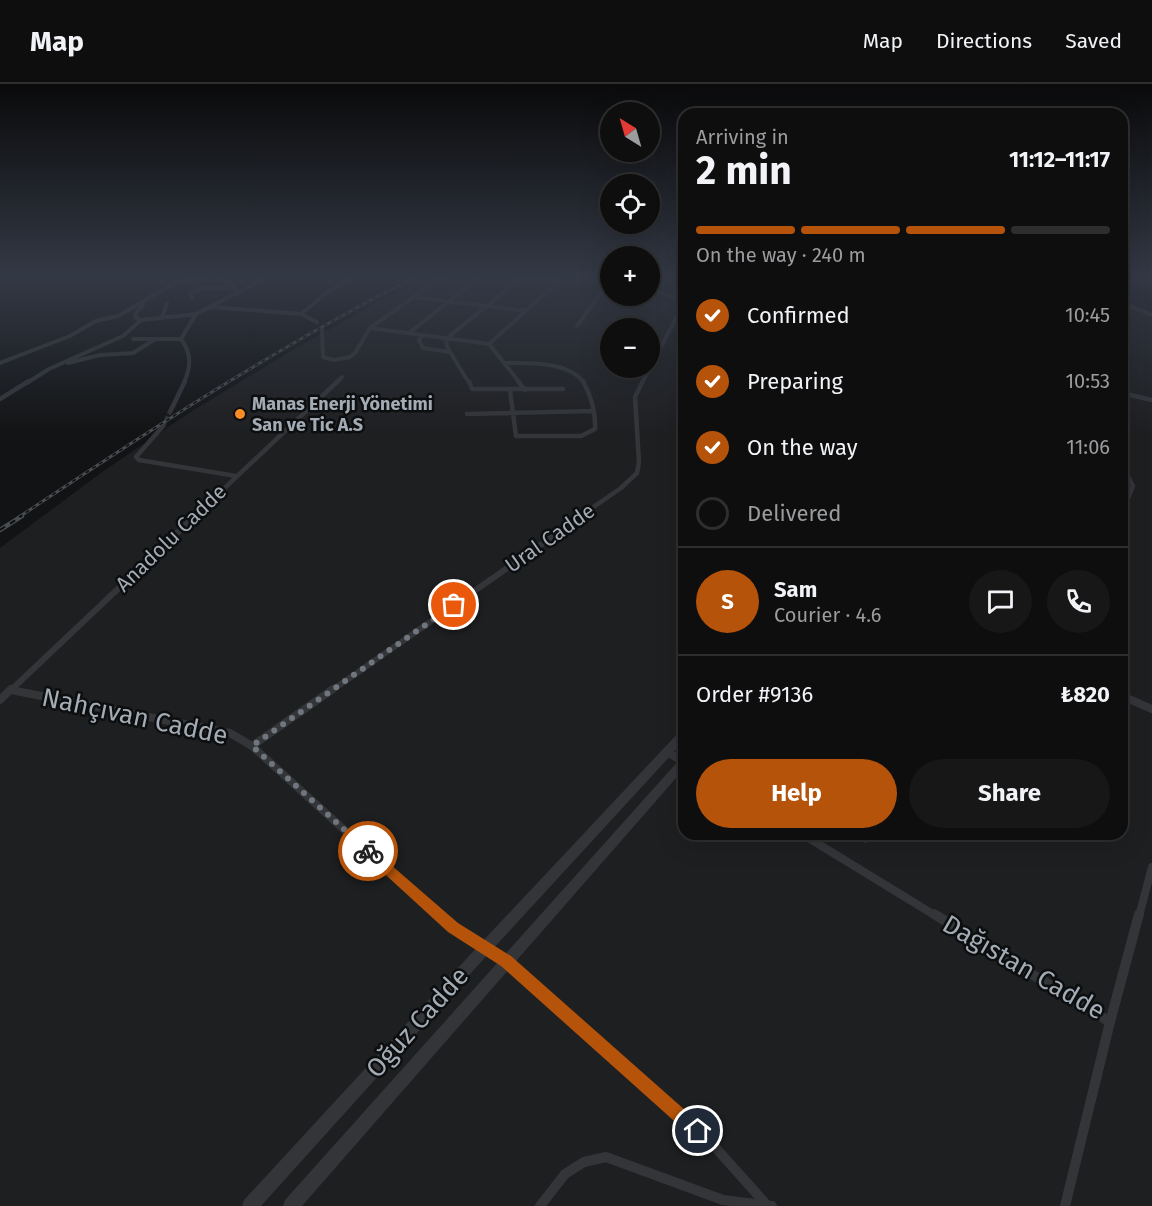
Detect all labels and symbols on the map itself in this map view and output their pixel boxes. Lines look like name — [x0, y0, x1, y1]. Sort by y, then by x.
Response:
north arrow — [600, 102, 660, 162]
place label: Manas Enerji Yönetimi San ve Tic A.S — [252, 393, 433, 436]
marker: Manas Enerji Yönetimi San ve Tic A.S — [233, 407, 247, 421]
street label: Anadolu Cadde — [110, 479, 232, 597]
street label: Ural Cadde — [500, 498, 600, 578]
pin — [428, 579, 479, 630]
street label: Nahçıvan Cadde — [39, 682, 231, 751]
courier — [338, 821, 398, 881]
street label: Dağıstan Cadde — [937, 908, 1111, 1026]
street label: Oğuz Cadde — [360, 961, 475, 1084]
pin — [672, 1105, 723, 1156]

